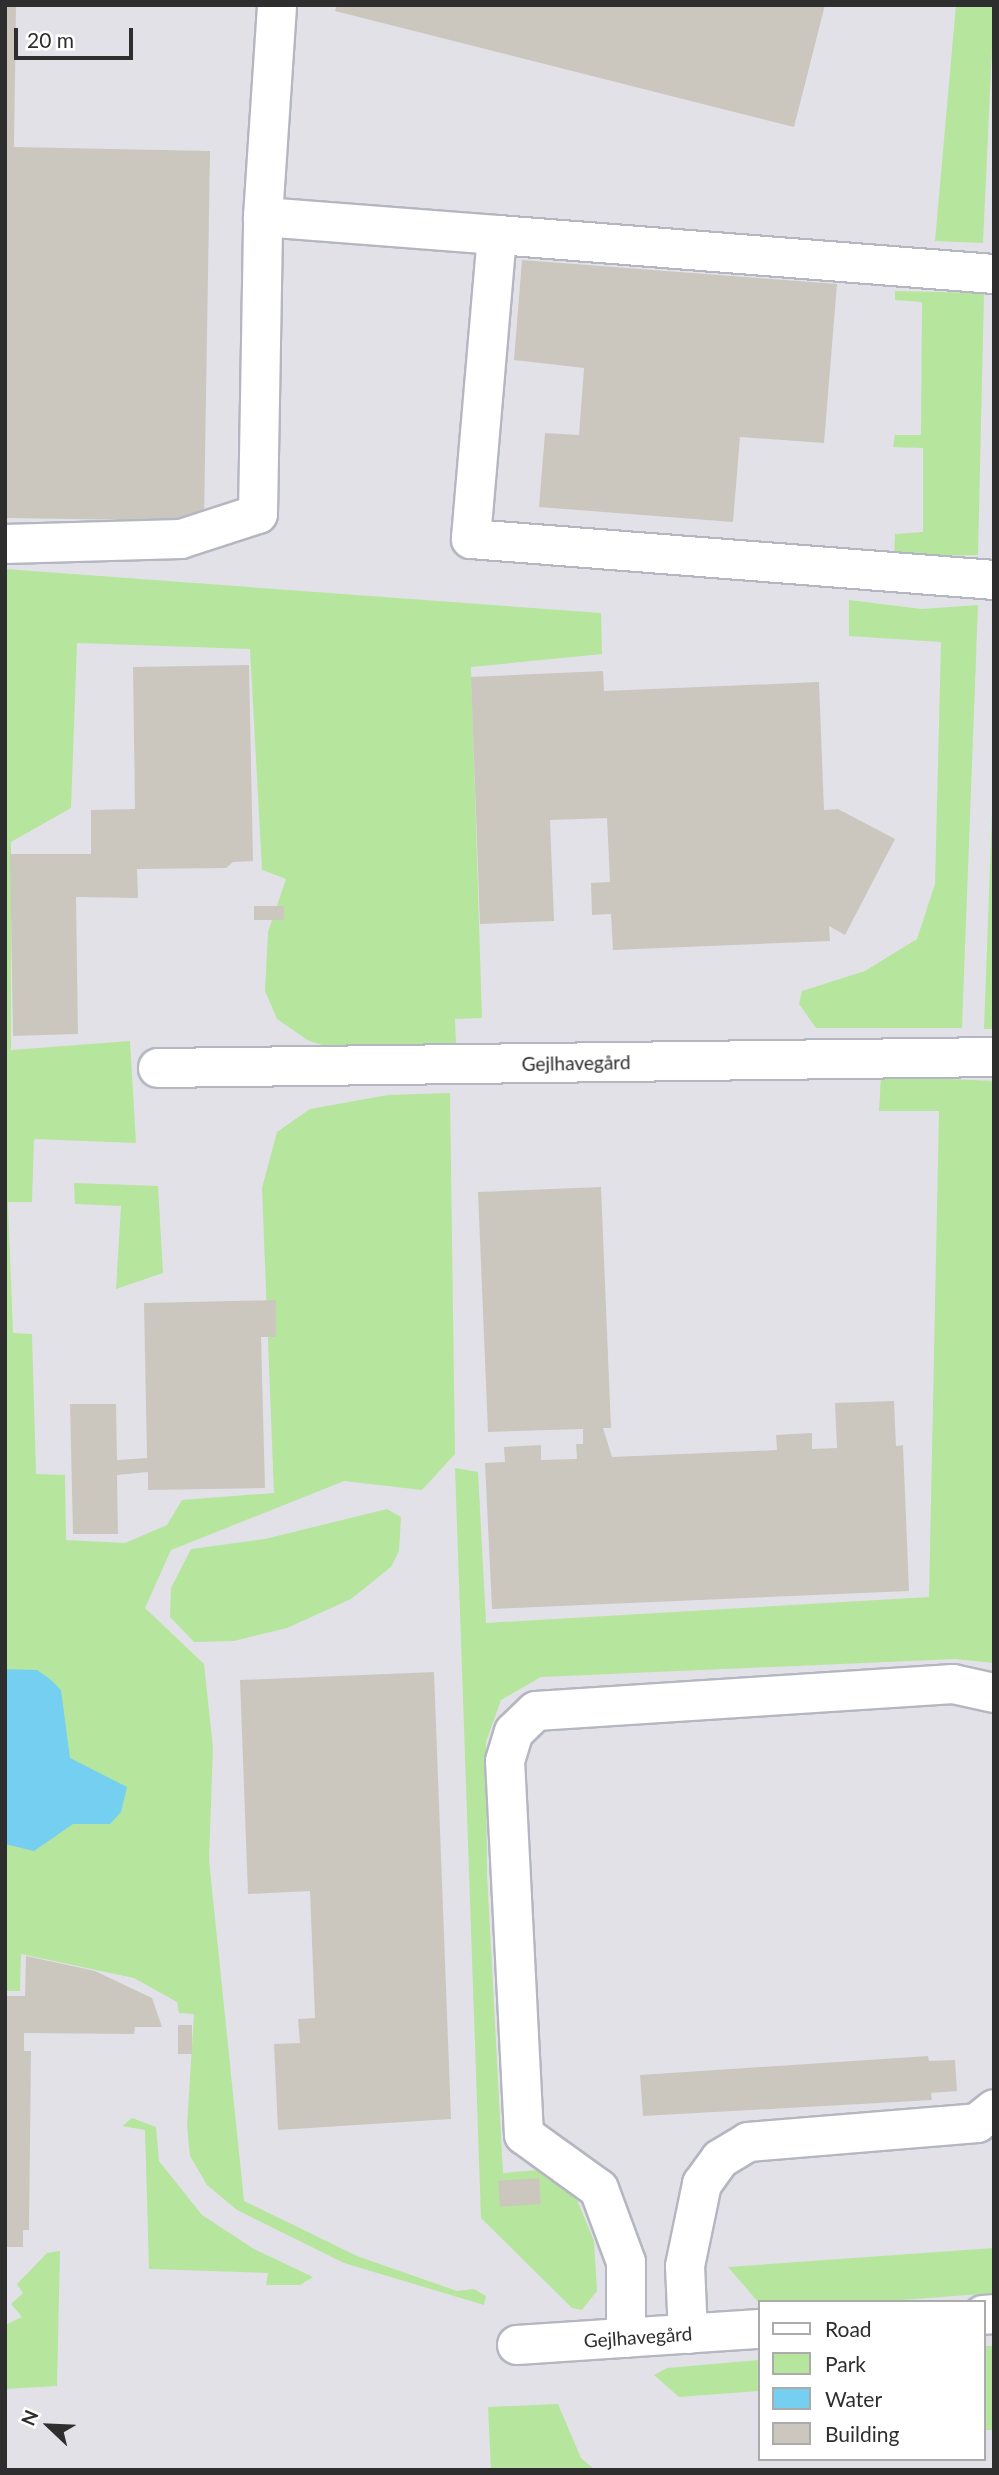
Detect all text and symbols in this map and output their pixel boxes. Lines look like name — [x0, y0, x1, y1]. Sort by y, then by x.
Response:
scale bar — [18, 14, 136, 58]
text: 20 m — [27, 27, 74, 52]
street label: Gejlhavegård — [521, 1051, 631, 1075]
legend — [758, 2300, 985, 2461]
text: Road — [825, 2316, 872, 2341]
street label: Gejlhavegård — [583, 2322, 693, 2352]
text: Park — [825, 2351, 866, 2376]
text: Water — [825, 2386, 882, 2411]
north arrow — [14, 2391, 84, 2461]
text: N — [16, 2406, 43, 2429]
text: Building — [825, 2421, 900, 2446]

